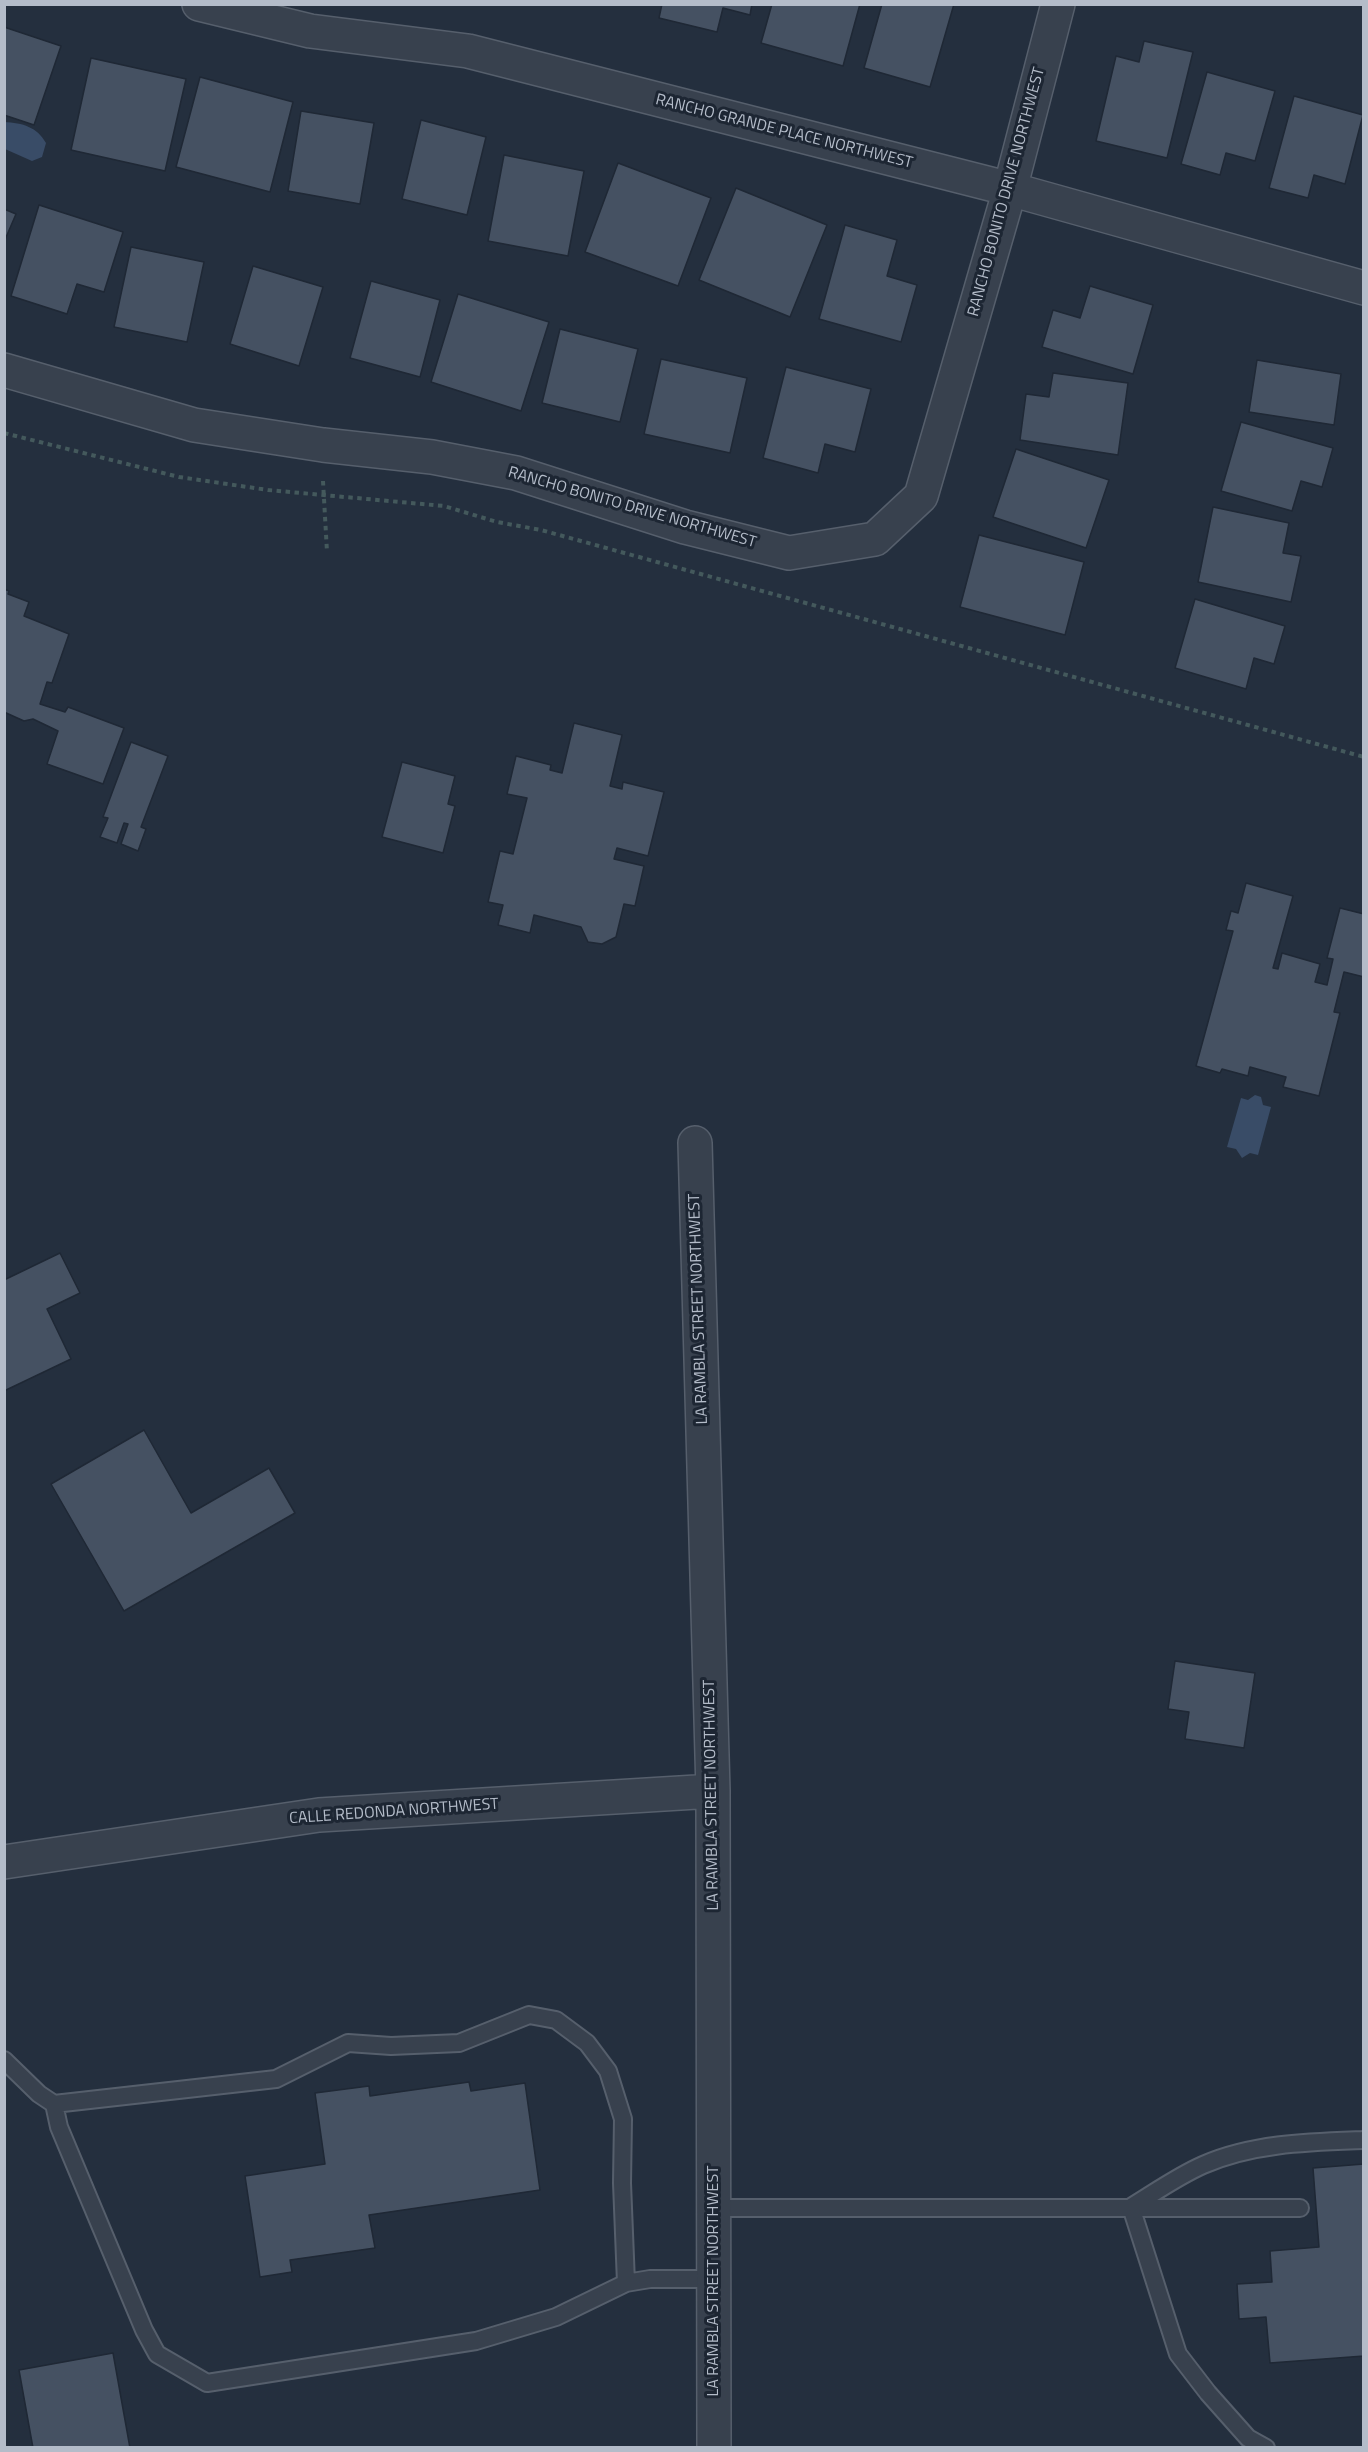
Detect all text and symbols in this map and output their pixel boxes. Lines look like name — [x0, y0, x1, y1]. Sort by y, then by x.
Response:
street label: RANCHO BONITO DRIVE NORTHWEST — [964, 65, 1050, 319]
street label: RANCHO GRANDE PLACE NORTHWEST — [653, 91, 915, 173]
street label: RANCHO BONITO DRIVE NORTHWEST — [506, 463, 758, 553]
street label: LA RAMBLA STREET NORTHWEST — [685, 1193, 713, 1425]
street label: LA RAMBLA STREET NORTHWEST — [700, 1679, 724, 1911]
street label: CALLE REDONDA NORTHWEST — [289, 1795, 499, 1829]
street label: LA RAMBLA STREET NORTHWEST — [704, 2166, 724, 2396]

